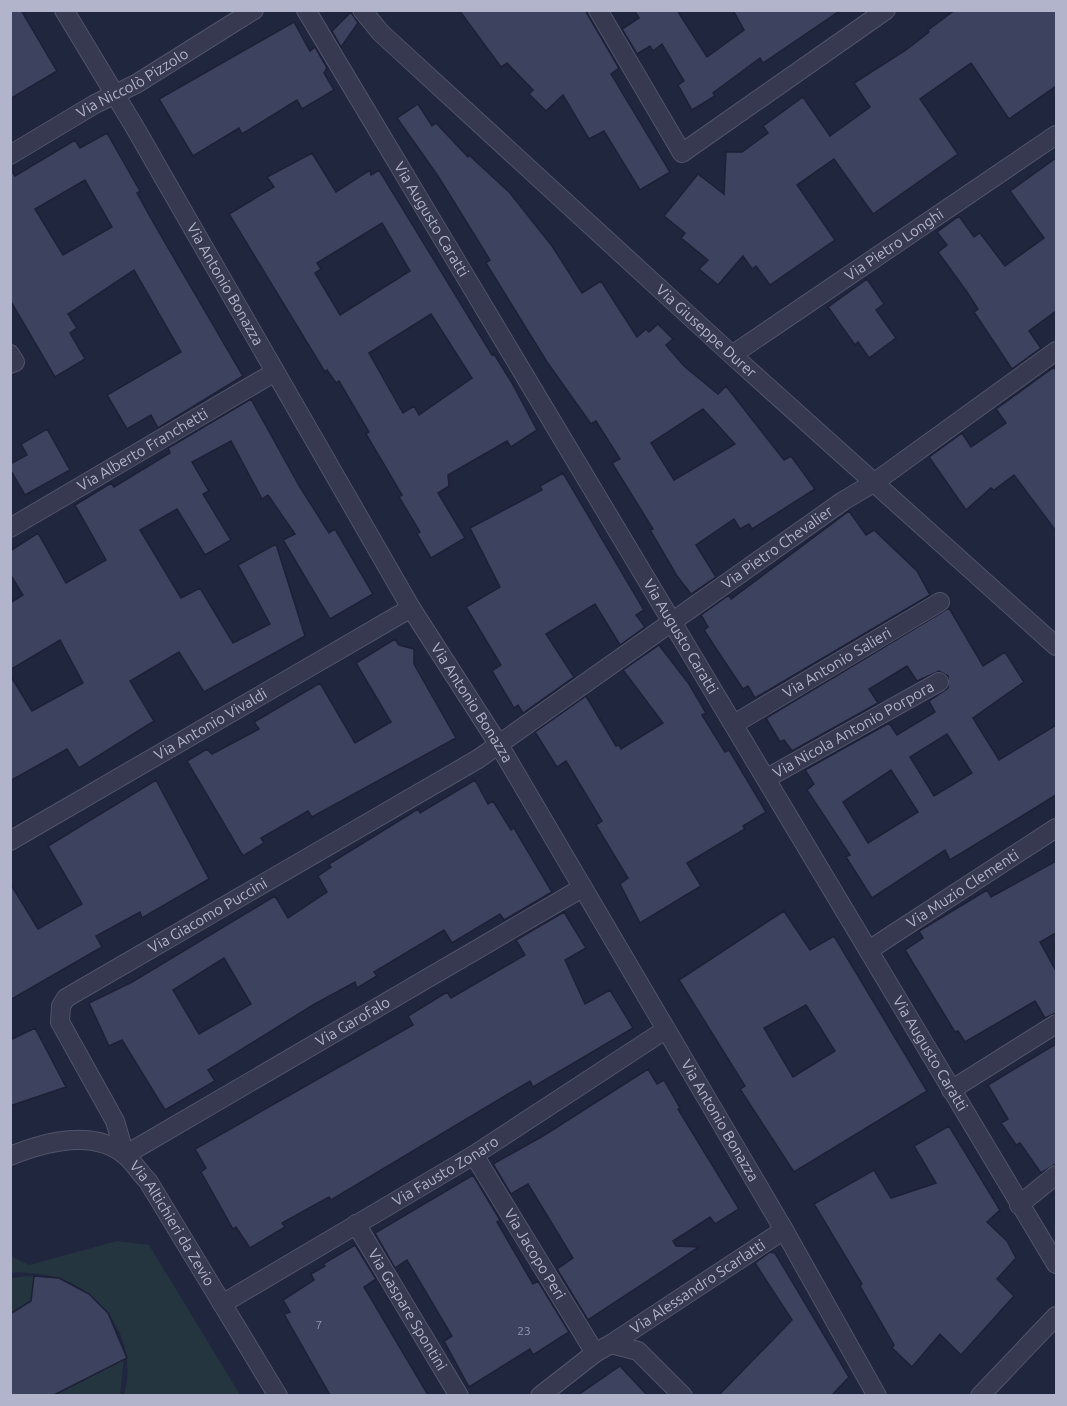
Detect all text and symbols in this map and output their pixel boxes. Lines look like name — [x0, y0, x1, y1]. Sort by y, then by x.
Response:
street label: Via Niccolò Pizzolo — [73, 44, 191, 121]
street label: Via Augusto Caratti — [391, 159, 473, 280]
street label: Via Pietro Longhi — [841, 205, 946, 284]
street label: Via Antonio Bonazza — [184, 220, 267, 348]
street label: Via Giuseppe Durer — [653, 281, 760, 381]
street label: Via Alberto Franchetti — [74, 405, 211, 494]
street label: Via Pietro Chevalier — [718, 502, 836, 592]
street label: Via Augusto Caratti — [640, 576, 722, 697]
street label: Via Antonio Salieri — [780, 624, 894, 701]
street label: Via Antonio Bonazza — [428, 640, 516, 765]
street label: Via Nicola Antonio Porpora — [770, 678, 937, 781]
street label: Via Antonio Vivaldi — [151, 685, 270, 763]
street label: Via Muzio Clementi — [903, 846, 1022, 931]
street label: Via Giacomo Puccini — [145, 874, 270, 956]
street label: Via Garofalo — [313, 993, 393, 1050]
street label: Via Augusto Caratti — [890, 993, 971, 1114]
street label: Via Antonio Bonazza — [678, 1056, 763, 1184]
street label: Via Fausto Zonaro — [389, 1132, 502, 1209]
street label: Via Altichieri da Zevio — [126, 1157, 218, 1289]
street label: Via Jacopo Peri — [501, 1205, 569, 1302]
street label: Via Alessandro Scarlatti — [627, 1236, 768, 1337]
street label: Via Gaspare Spontini — [365, 1246, 451, 1373]
house number: 7 — [316, 1318, 322, 1331]
house number: 23 — [517, 1324, 531, 1337]

